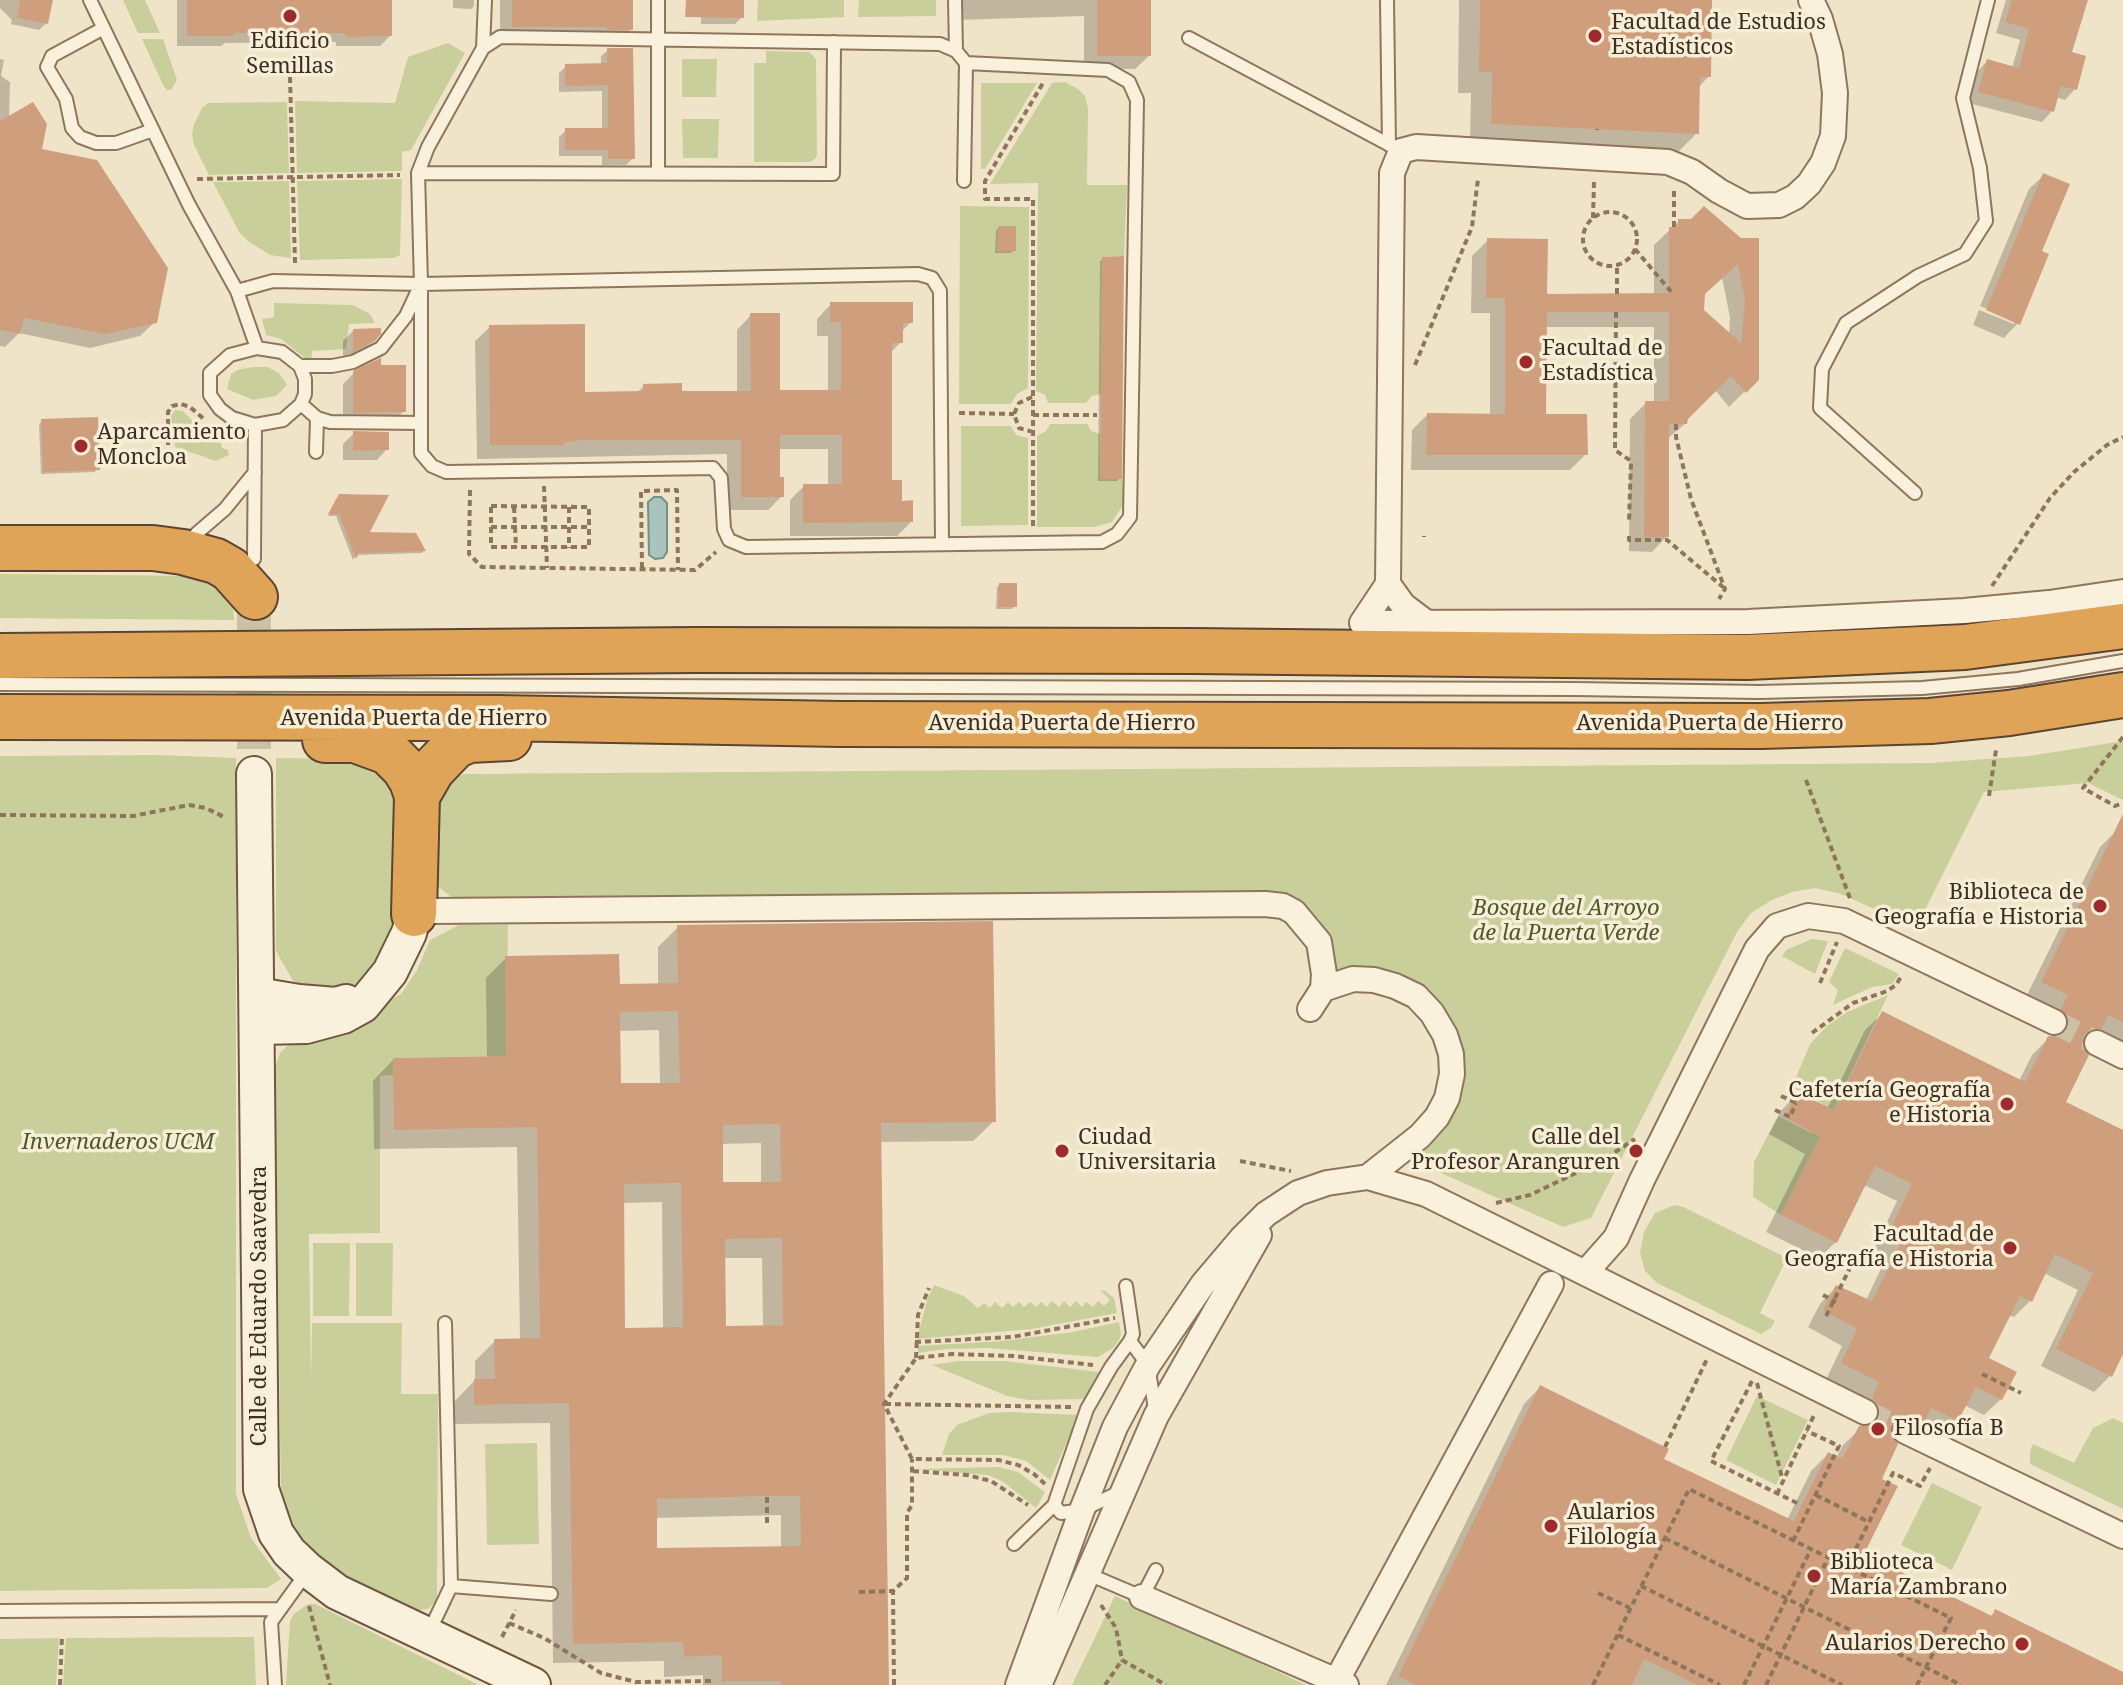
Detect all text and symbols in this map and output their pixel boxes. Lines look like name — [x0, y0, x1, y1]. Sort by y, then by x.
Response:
marker: Edificio Semillas — [281, 7, 299, 25]
place label: Facultad de Estudios Estadísticos — [1611, 10, 1826, 62]
marker: Facultad de Estudios Estadísticos — [1586, 27, 1604, 45]
place label: Edificio Semillas — [246, 29, 334, 80]
place label: Facultad de Estadística — [1542, 336, 1663, 388]
marker: Facultad de Estadística — [1517, 353, 1535, 371]
place label: Aparcamiento Moncloa — [97, 420, 246, 472]
marker: Aparcamiento Moncloa — [72, 437, 90, 455]
street label: Avenida Puerta de Hierro — [280, 706, 548, 732]
street label: Avenida Puerta de Hierro — [928, 711, 1196, 737]
street label: Avenida Puerta de Hierro — [1576, 711, 1844, 737]
place label: Biblioteca de Geografía e Historia — [1874, 880, 2084, 932]
park label: Bosque del Arroyo de la Puerta Verde — [1472, 896, 1660, 948]
marker: Biblioteca de Geografía e Historia — [2091, 897, 2109, 915]
place label: Cafetería Geografía e Historia — [1788, 1078, 1991, 1130]
marker: Cafetería Geografía e Historia — [1998, 1095, 2016, 1113]
place label: Ciudad Universitaria — [1078, 1125, 1217, 1176]
place label: Calle del Profesor Aranguren — [1411, 1125, 1620, 1176]
park label: Invernaderos UCM — [22, 1130, 214, 1156]
marker: Ciudad Universitaria — [1053, 1142, 1071, 1160]
marker: Calle del Profesor Aranguren — [1627, 1142, 1645, 1160]
street label: Calle de Eduardo Saavedra — [247, 1166, 273, 1446]
place label: Facultad de Geografía e Historia — [1784, 1222, 1994, 1274]
marker: Facultad de Geografía e Historia — [2001, 1239, 2019, 1257]
place label: Filosofía B — [1894, 1416, 2004, 1442]
marker: Filosofía B — [1869, 1420, 1887, 1438]
place label: Aularios Filología — [1567, 1500, 1657, 1552]
marker: Aularios Filología — [1542, 1517, 1560, 1535]
place label: Biblioteca María Zambrano — [1830, 1550, 2007, 1602]
marker: Biblioteca María Zambrano — [1805, 1567, 1823, 1585]
place label: Aularios Derecho — [1825, 1631, 2006, 1657]
marker: Aularios Derecho — [2013, 1635, 2031, 1653]

